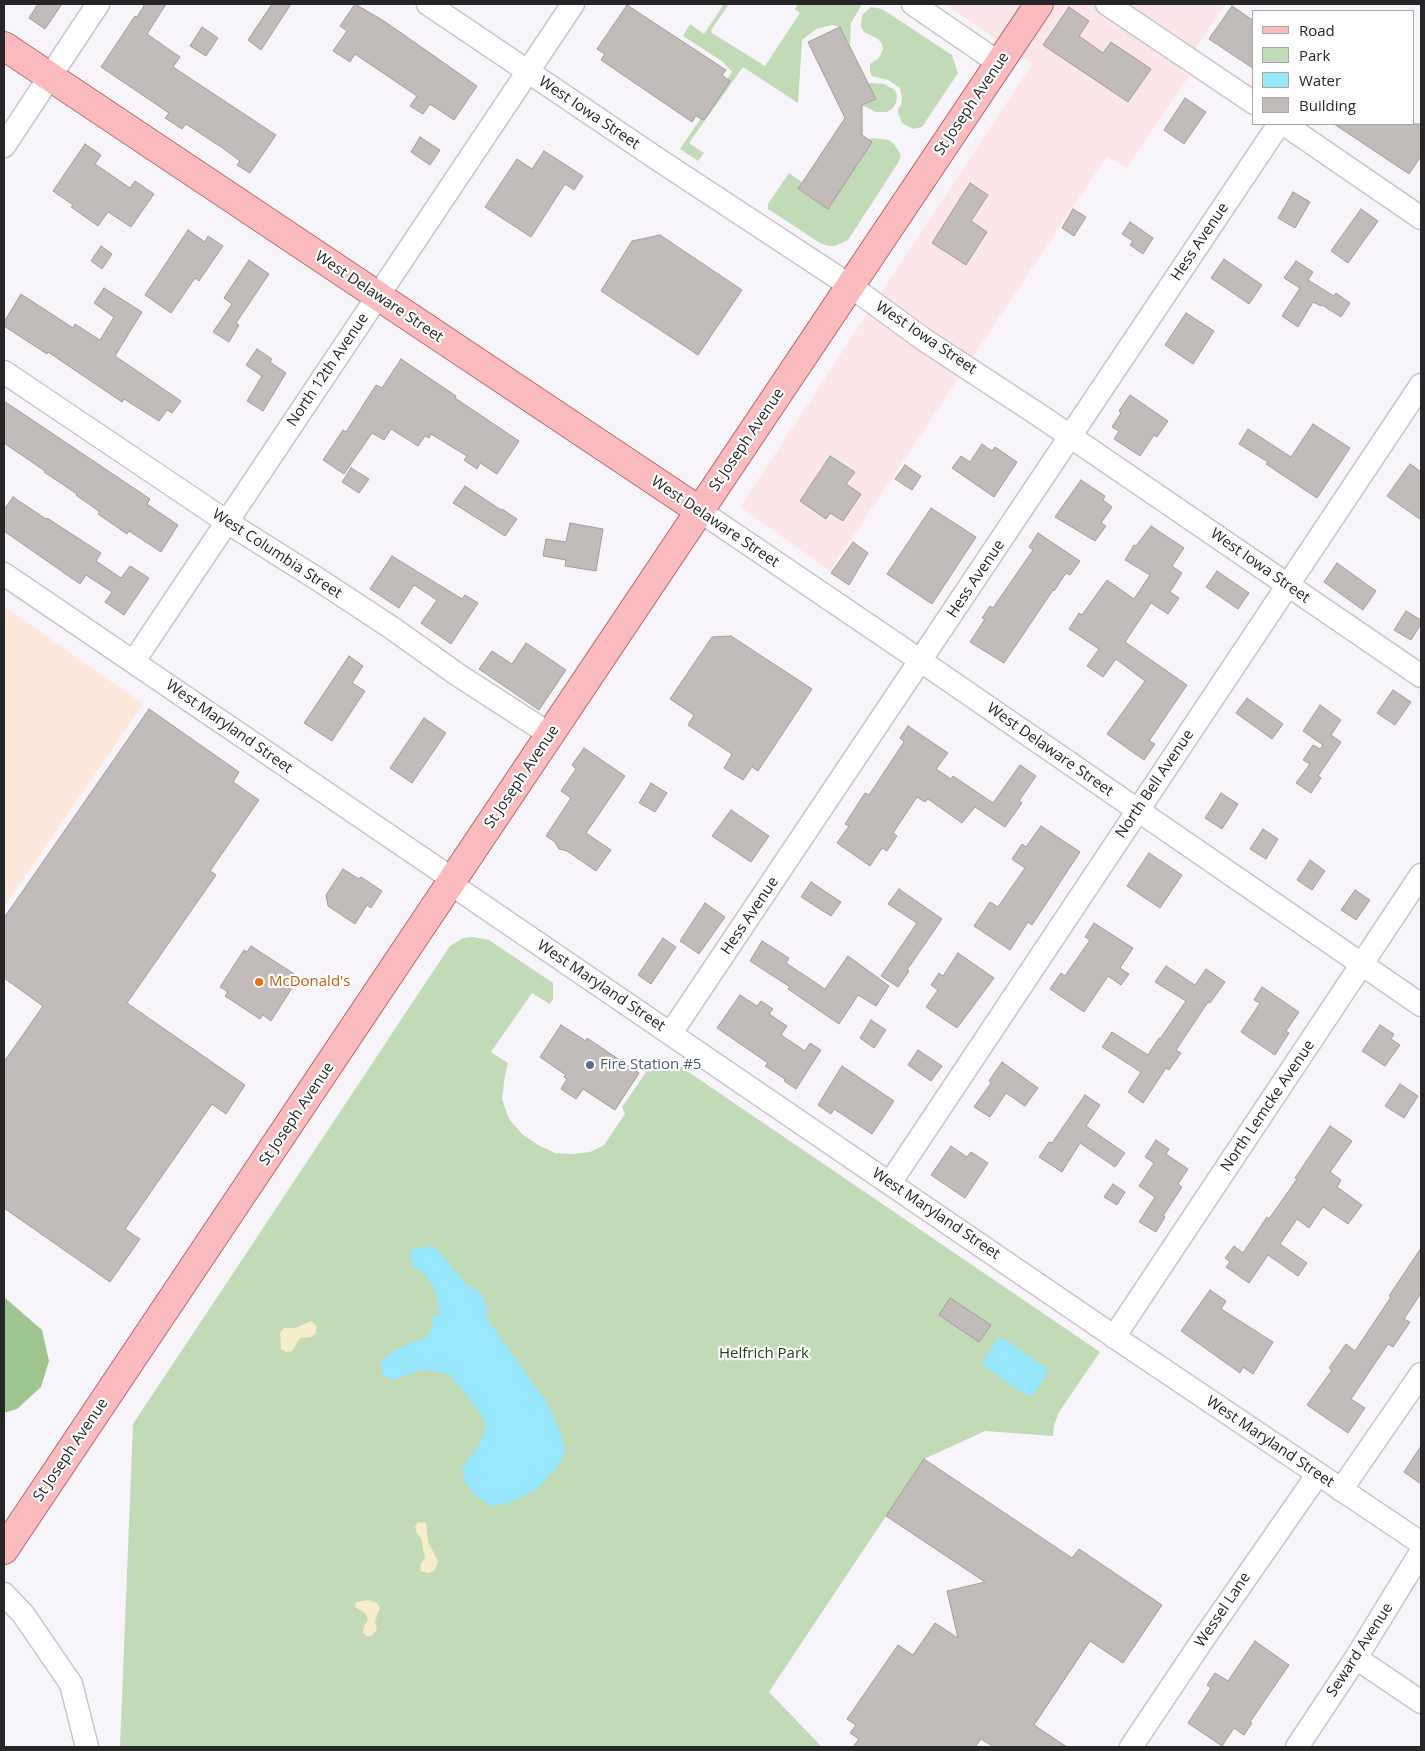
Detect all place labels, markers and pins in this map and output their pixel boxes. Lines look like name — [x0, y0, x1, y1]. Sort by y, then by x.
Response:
place label: McDonald's — [269, 973, 351, 991]
marker: McDonald's — [253, 976, 265, 988]
place label: Fire Station #5 — [600, 1056, 701, 1074]
marker: Fire Station #5 — [584, 1059, 596, 1071]

